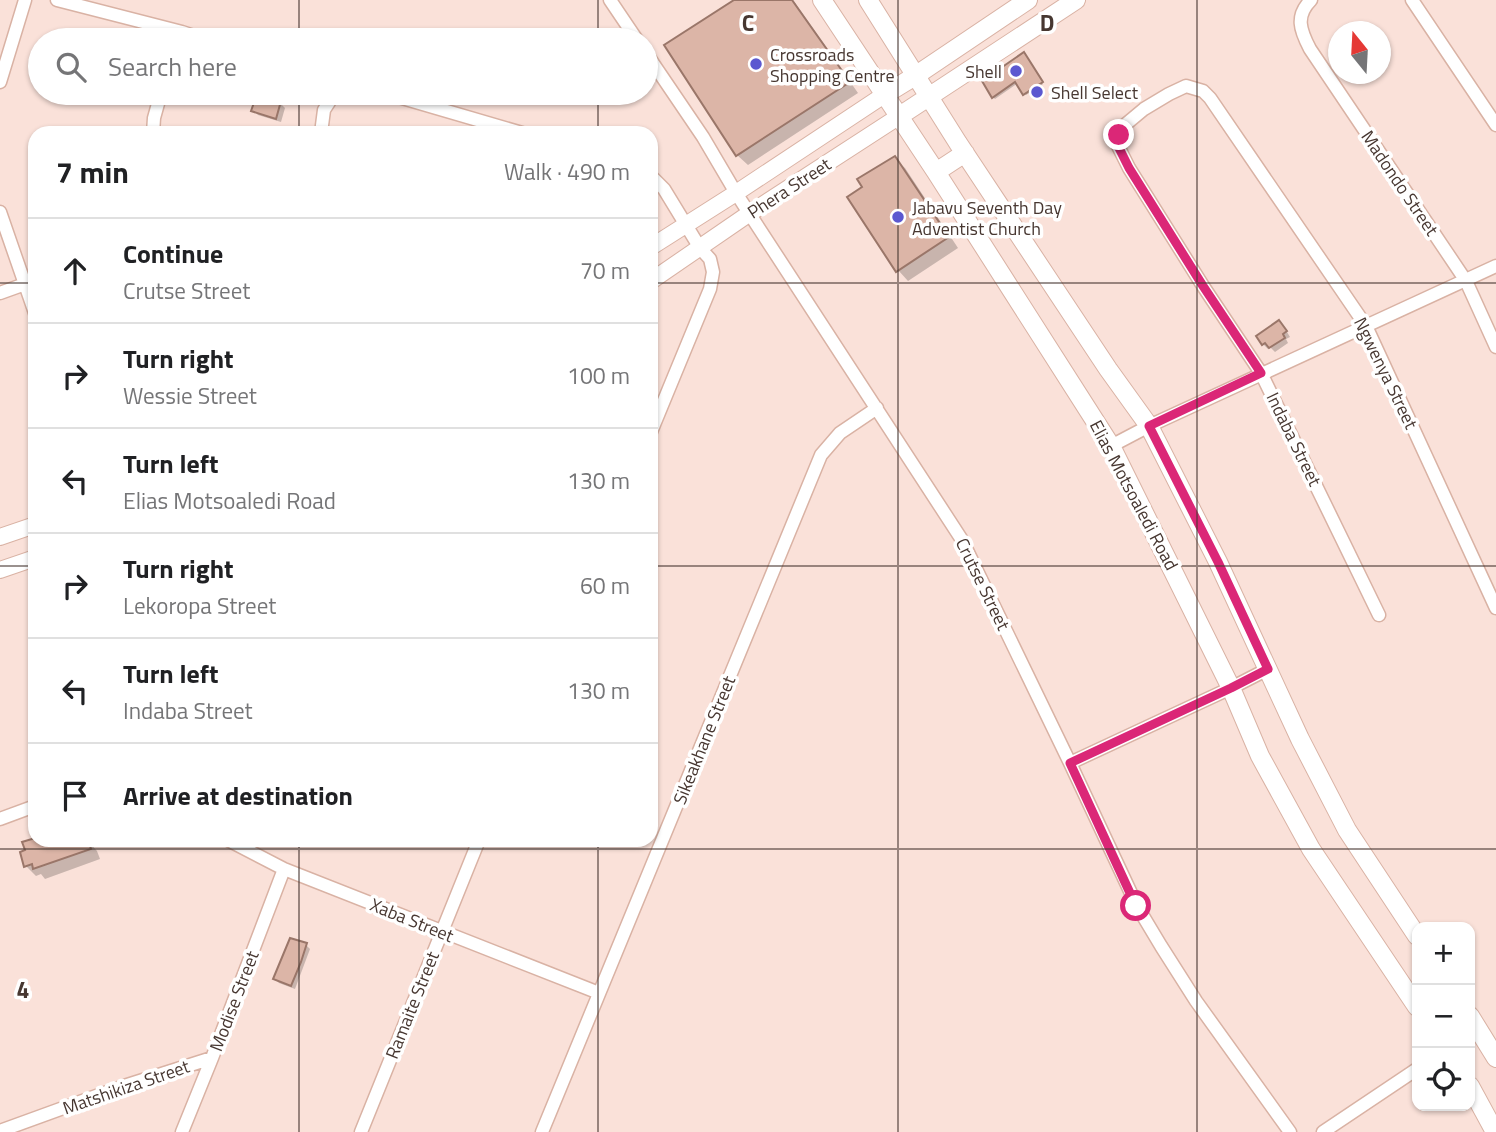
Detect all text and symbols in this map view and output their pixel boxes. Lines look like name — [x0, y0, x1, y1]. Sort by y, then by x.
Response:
text: C — [742, 5, 754, 40]
text: D — [1040, 5, 1054, 40]
north arrow — [1328, 21, 1391, 84]
search box — [28, 28, 658, 105]
place label: Crossroads Shopping Centre — [770, 41, 895, 89]
text: Search here — [108, 47, 237, 86]
icon: search — [52, 48, 90, 86]
marker: Crossroads Shopping Centre — [748, 56, 764, 72]
place label: Shell — [965, 58, 1002, 85]
marker: Shell — [1008, 63, 1024, 79]
place label: Shell Select — [1051, 79, 1139, 106]
marker: Shell Select — [1029, 84, 1045, 100]
route end — [1103, 119, 1134, 150]
street label: Madondo Street — [1355, 125, 1446, 242]
text: 7 min — [56, 149, 129, 195]
street label: Phera Street — [742, 150, 837, 225]
text: Walk · 490 m — [504, 154, 630, 189]
place label: Jabavu Seventh Day Adventist Church — [912, 194, 1062, 242]
marker: Jabavu Seventh Day Adventist Church — [890, 209, 906, 225]
text: Continue — [123, 234, 223, 273]
icon: ahead — [56, 252, 94, 290]
text: 70 m — [580, 253, 630, 288]
text: Crutse Street — [123, 273, 250, 308]
street label: Ngwenya Street — [1347, 313, 1425, 434]
text: Turn right — [123, 339, 234, 378]
icon: right — [56, 357, 94, 395]
text: 100 m — [567, 358, 630, 393]
text: Wessie Street — [123, 378, 257, 413]
street label: Indaba Street — [1260, 387, 1329, 491]
street label: Elias Motsoaledi Road — [1083, 415, 1185, 575]
text: Turn left — [123, 444, 218, 483]
icon: left — [56, 462, 94, 500]
text: 130 m — [567, 463, 630, 498]
text: Elias Motsoaledi Road — [123, 483, 336, 518]
street label: Crutse Street — [949, 533, 1017, 635]
text: Turn right — [123, 549, 234, 588]
icon: right — [56, 567, 94, 605]
text: 60 m — [580, 568, 630, 603]
text: Lekoropa Street — [123, 588, 276, 623]
text: Turn left — [123, 654, 218, 693]
street label: Sikeakhane Street — [666, 671, 742, 808]
icon: left — [56, 672, 94, 710]
text: 130 m — [567, 673, 630, 708]
text: Indaba Street — [123, 693, 253, 728]
text: Arrive at destination — [123, 776, 353, 815]
icon: arrive — [56, 777, 94, 815]
route start — [1120, 890, 1151, 921]
street label: Xaba Street — [366, 891, 458, 949]
map controls — [1412, 922, 1475, 1111]
button: + — [1412, 922, 1475, 985]
street label: Modise Street — [202, 946, 266, 1055]
street label: Ramaite Street — [378, 947, 446, 1063]
text: 4 — [17, 972, 29, 1007]
button: − — [1412, 985, 1475, 1048]
button: locate — [1412, 1048, 1475, 1111]
street label: Matshikiza Street — [59, 1052, 194, 1121]

